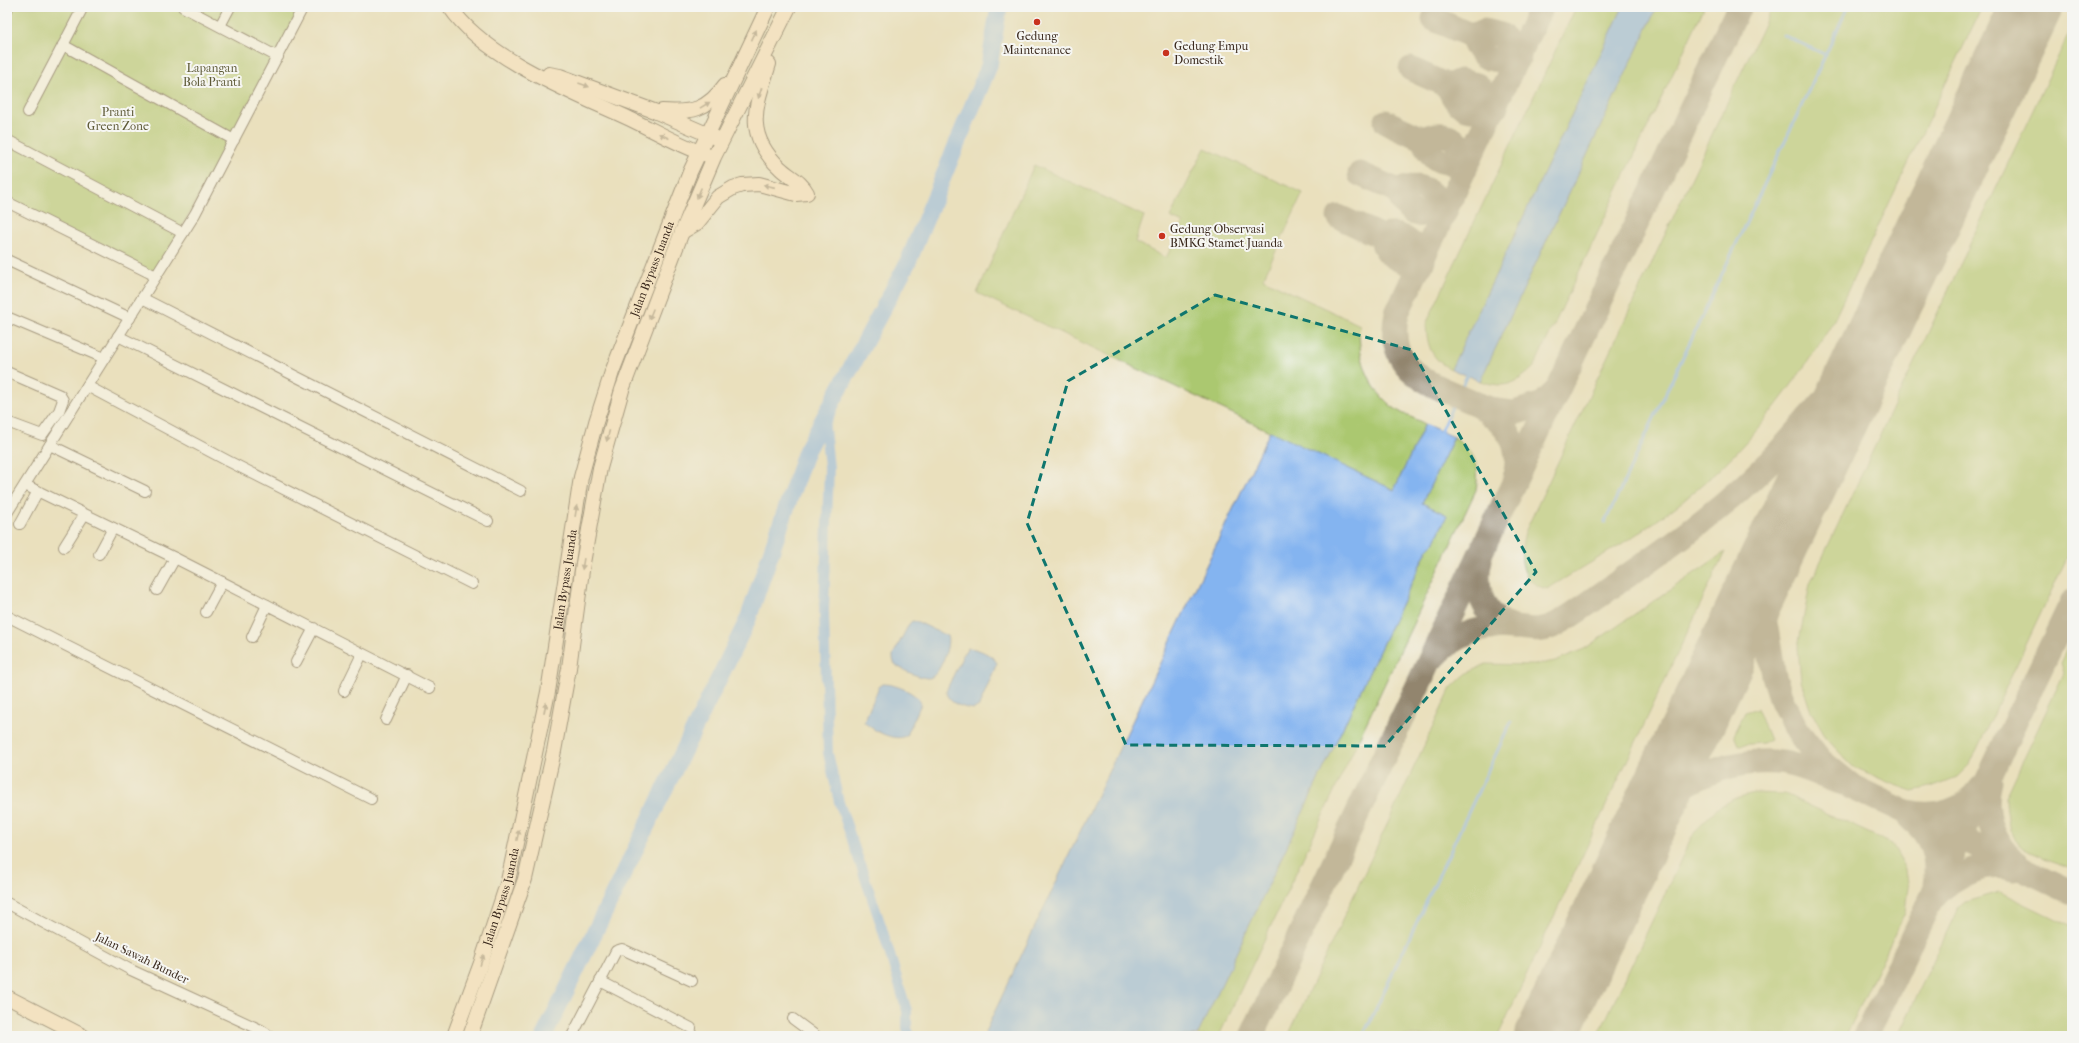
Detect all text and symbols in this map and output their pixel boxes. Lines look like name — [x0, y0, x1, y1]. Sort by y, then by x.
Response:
marker: Gedung Maintenance — [1032, 17, 1042, 27]
one-way arrow — [751, 29, 757, 40]
place label: Gedung Maintenance — [1003, 29, 1071, 57]
place label: Gedung Empu Domestik — [1174, 39, 1248, 67]
marker: Gedung Empu Domestik — [1161, 48, 1171, 58]
park label: Lapangan Bola Pranti — [183, 61, 241, 89]
one-way arrow — [579, 82, 591, 88]
one-way arrow — [757, 88, 763, 100]
one-way arrow — [699, 102, 711, 109]
park label: Pranti Green Zone — [87, 105, 149, 133]
one-way arrow — [659, 133, 670, 139]
one-way arrow — [763, 183, 775, 189]
one-way arrow — [696, 187, 702, 198]
street label: Jalan Bypass Juanda — [627, 219, 677, 320]
place label: Gedung Observasi BMKG Stamet Juanda — [1170, 222, 1283, 250]
marker: Gedung Observasi BMKG Stamet Juanda — [1157, 231, 1167, 241]
one-way arrow — [648, 308, 654, 319]
one-way arrow — [605, 430, 611, 442]
one-way arrow — [573, 504, 579, 517]
street label: Jalan Bypass Juanda — [550, 528, 580, 632]
one-way arrow — [580, 558, 586, 570]
one-way arrow — [542, 702, 548, 714]
one-way arrow — [515, 829, 521, 841]
street label: Jalan Bypass Juanda — [480, 846, 522, 949]
street label: Jalan Sawah Bunder — [92, 929, 192, 987]
one-way arrow — [479, 954, 485, 966]

